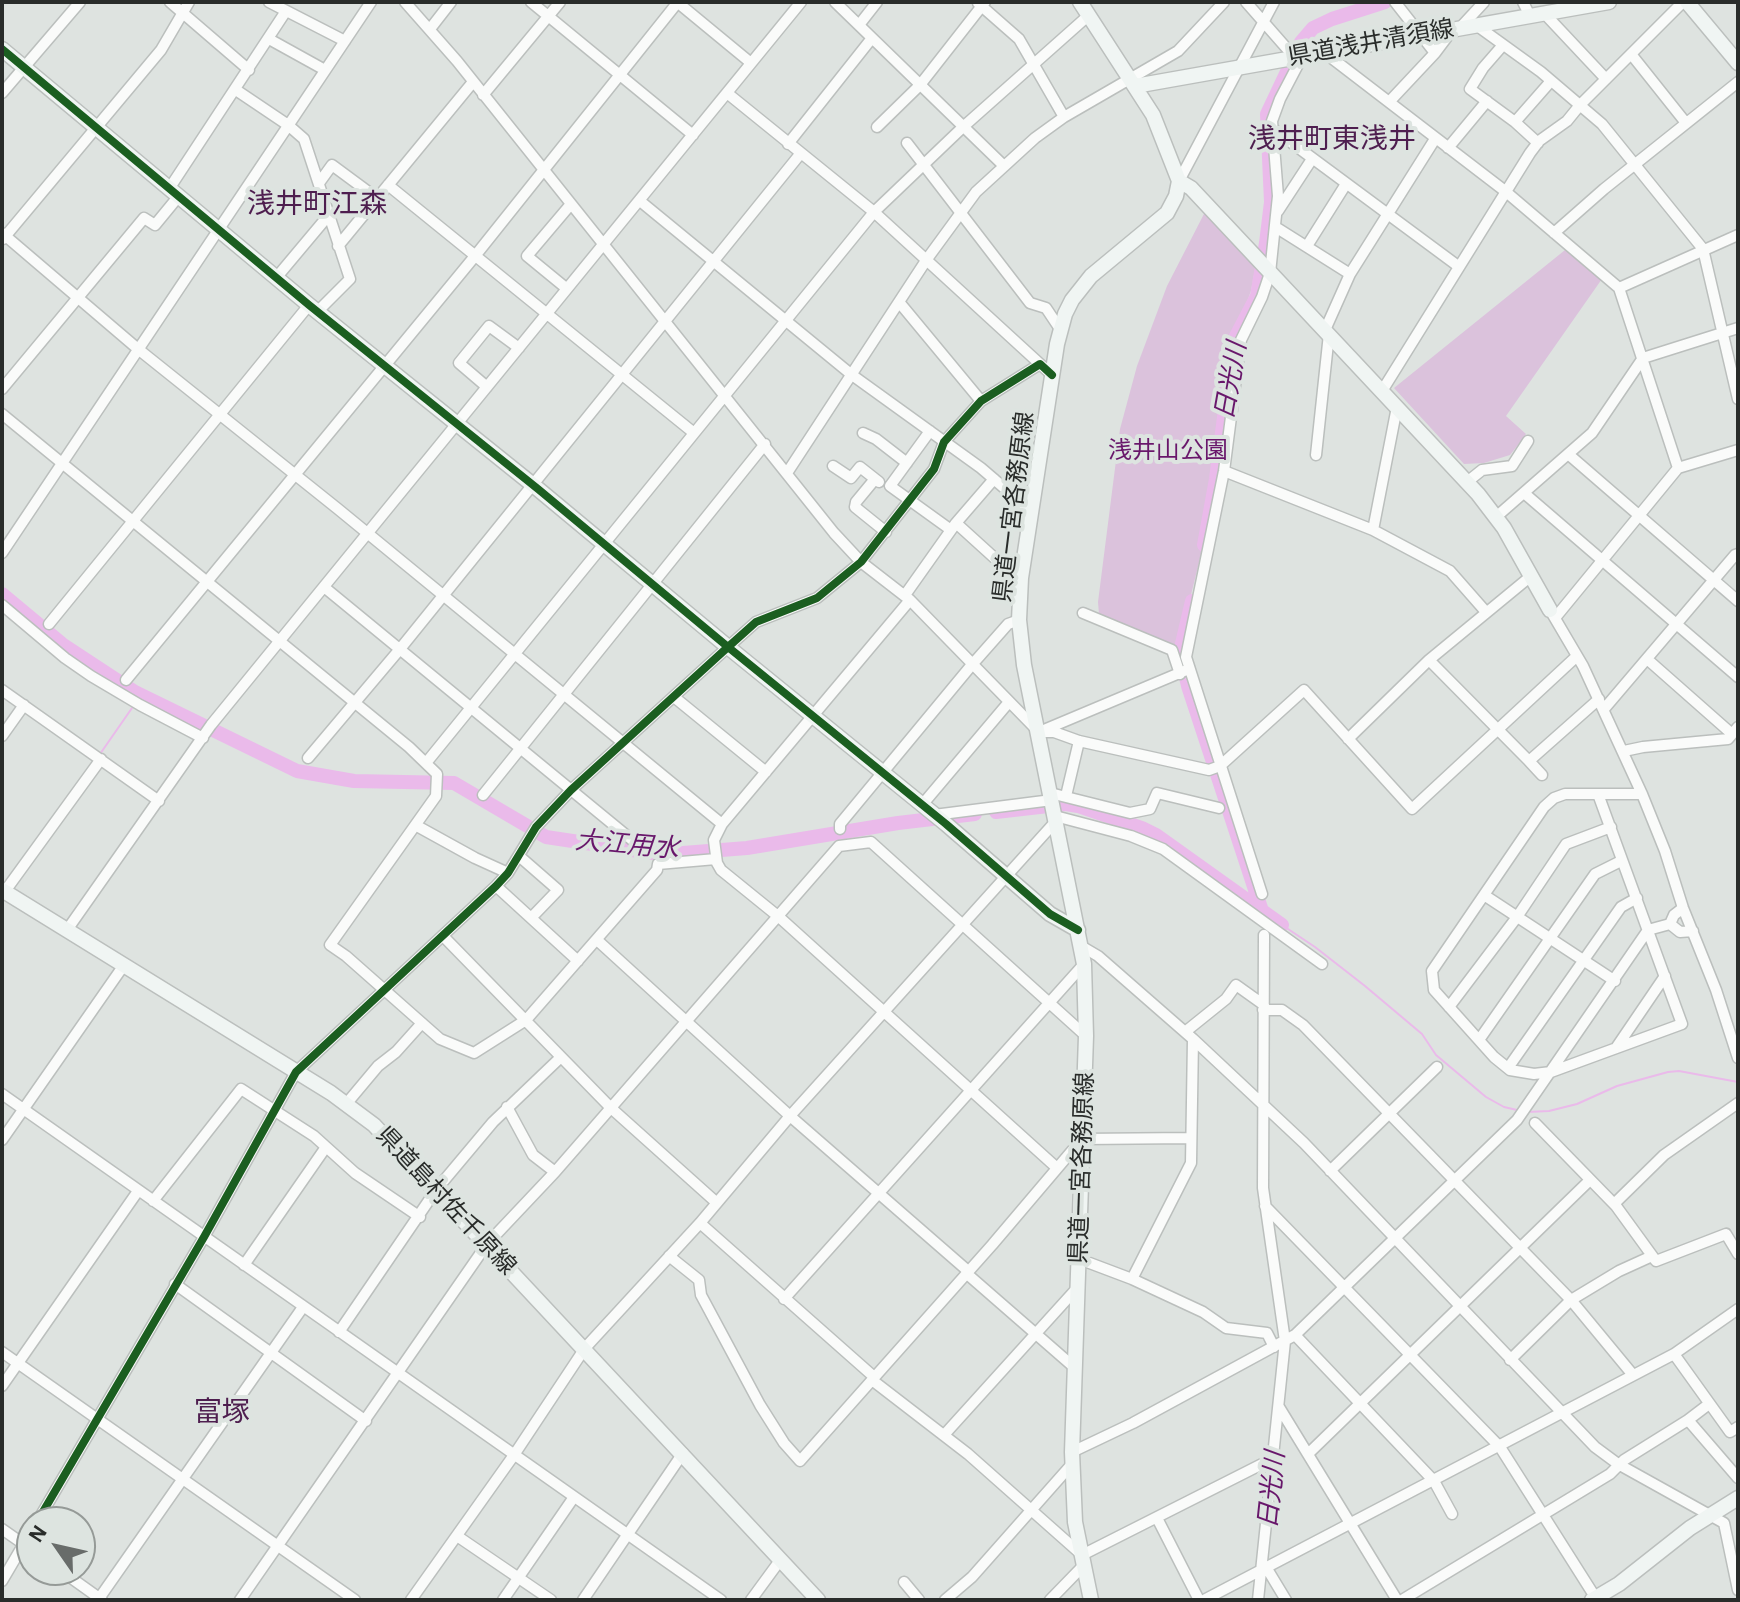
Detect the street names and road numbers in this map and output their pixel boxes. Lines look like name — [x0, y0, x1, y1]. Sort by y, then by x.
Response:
street label: 県道浅井清須線 — [1286, 14, 1456, 72]
street label: 県道一宮各務原線 — [988, 410, 1040, 604]
street label: 県道一宮各務原線 — [1064, 1072, 1100, 1264]
street label: 県道島村佐千原線 — [370, 1121, 522, 1281]

